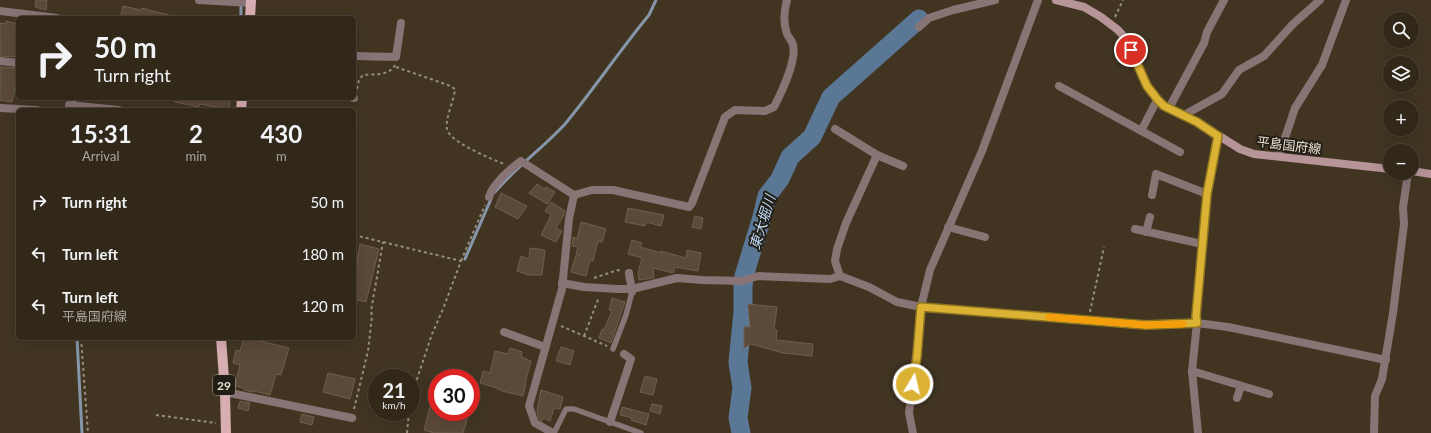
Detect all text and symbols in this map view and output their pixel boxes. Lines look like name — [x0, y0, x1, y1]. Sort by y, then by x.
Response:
map controls — [1383, 12, 1419, 180]
button: search — [1383, 12, 1419, 48]
text: 50 m — [94, 30, 157, 64]
icon: right — [28, 32, 80, 84]
pin — [1114, 33, 1148, 67]
icon: arrive — [1120, 39, 1142, 61]
button: layers — [1383, 56, 1419, 92]
text: Turn right — [94, 64, 171, 86]
button: + — [1383, 100, 1419, 136]
text: 15:31 — [70, 119, 132, 148]
text: 2 — [189, 119, 203, 148]
text: 430 — [260, 119, 302, 148]
street label: 平島国府線 — [1256, 133, 1322, 157]
button: − — [1383, 144, 1419, 180]
text: Arrival — [82, 148, 119, 164]
text: min — [186, 148, 207, 164]
text: m — [276, 148, 287, 164]
icon: right — [28, 191, 50, 213]
water label: 東大堀川 — [746, 191, 779, 251]
text: Turn right — [62, 193, 127, 211]
text: 50 m — [310, 193, 344, 211]
icon: left — [28, 243, 50, 265]
text: Turn left — [62, 245, 118, 263]
text: 180 m — [302, 245, 344, 263]
text: Turn left — [62, 288, 118, 306]
icon: left — [28, 295, 50, 317]
text: 120 m — [302, 297, 344, 315]
text: 平島国府線 — [62, 308, 127, 324]
position arrow — [892, 363, 934, 405]
speed limit sign: 30 — [428, 369, 480, 421]
road number: 29 — [213, 375, 235, 395]
text: 21 — [382, 378, 406, 402]
text: km/h — [382, 399, 406, 411]

